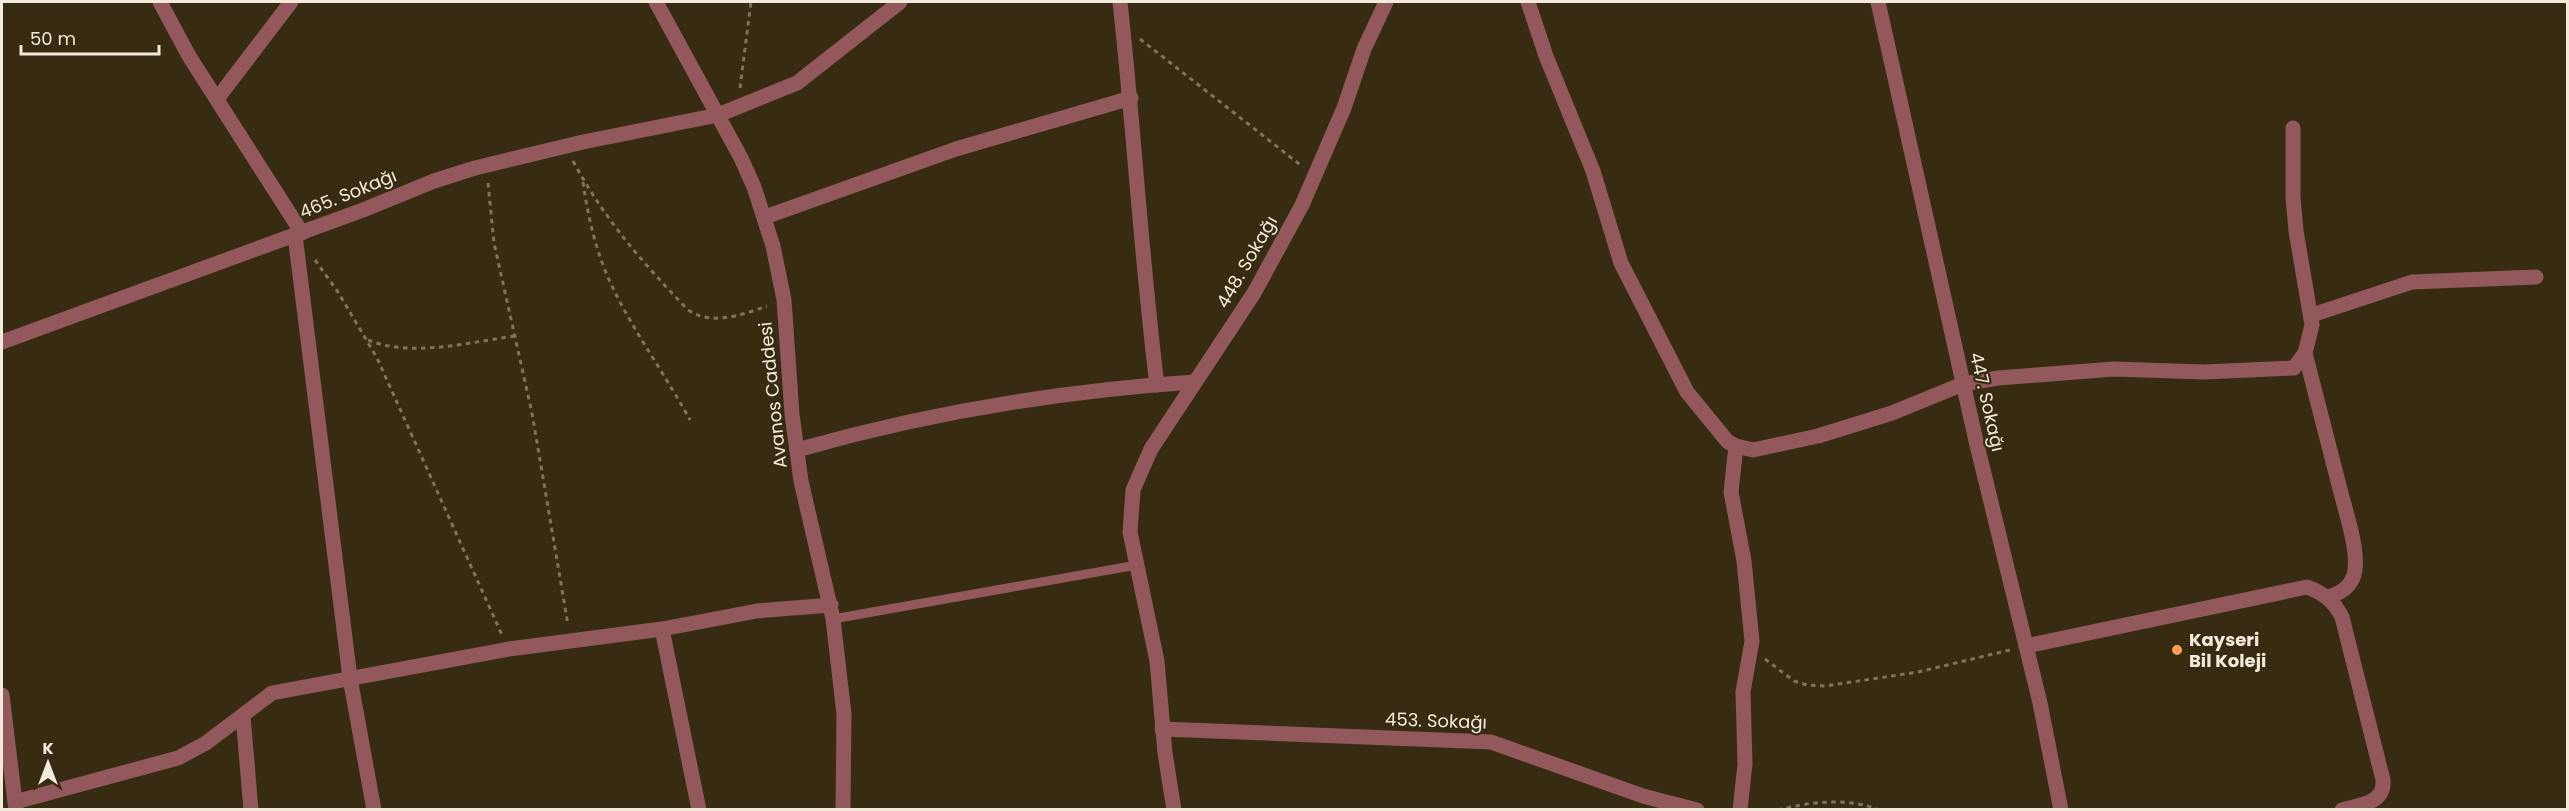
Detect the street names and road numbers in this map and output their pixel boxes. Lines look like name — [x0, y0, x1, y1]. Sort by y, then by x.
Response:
street label: 465. Sokağı — [295, 163, 400, 224]
street label: 448. Sokağı — [1210, 211, 1283, 312]
street label: Avanos Caddesi — [752, 321, 793, 469]
street label: 447. Sokağı — [1964, 350, 2011, 454]
street label: 453. Sokağı — [1385, 706, 1487, 735]

